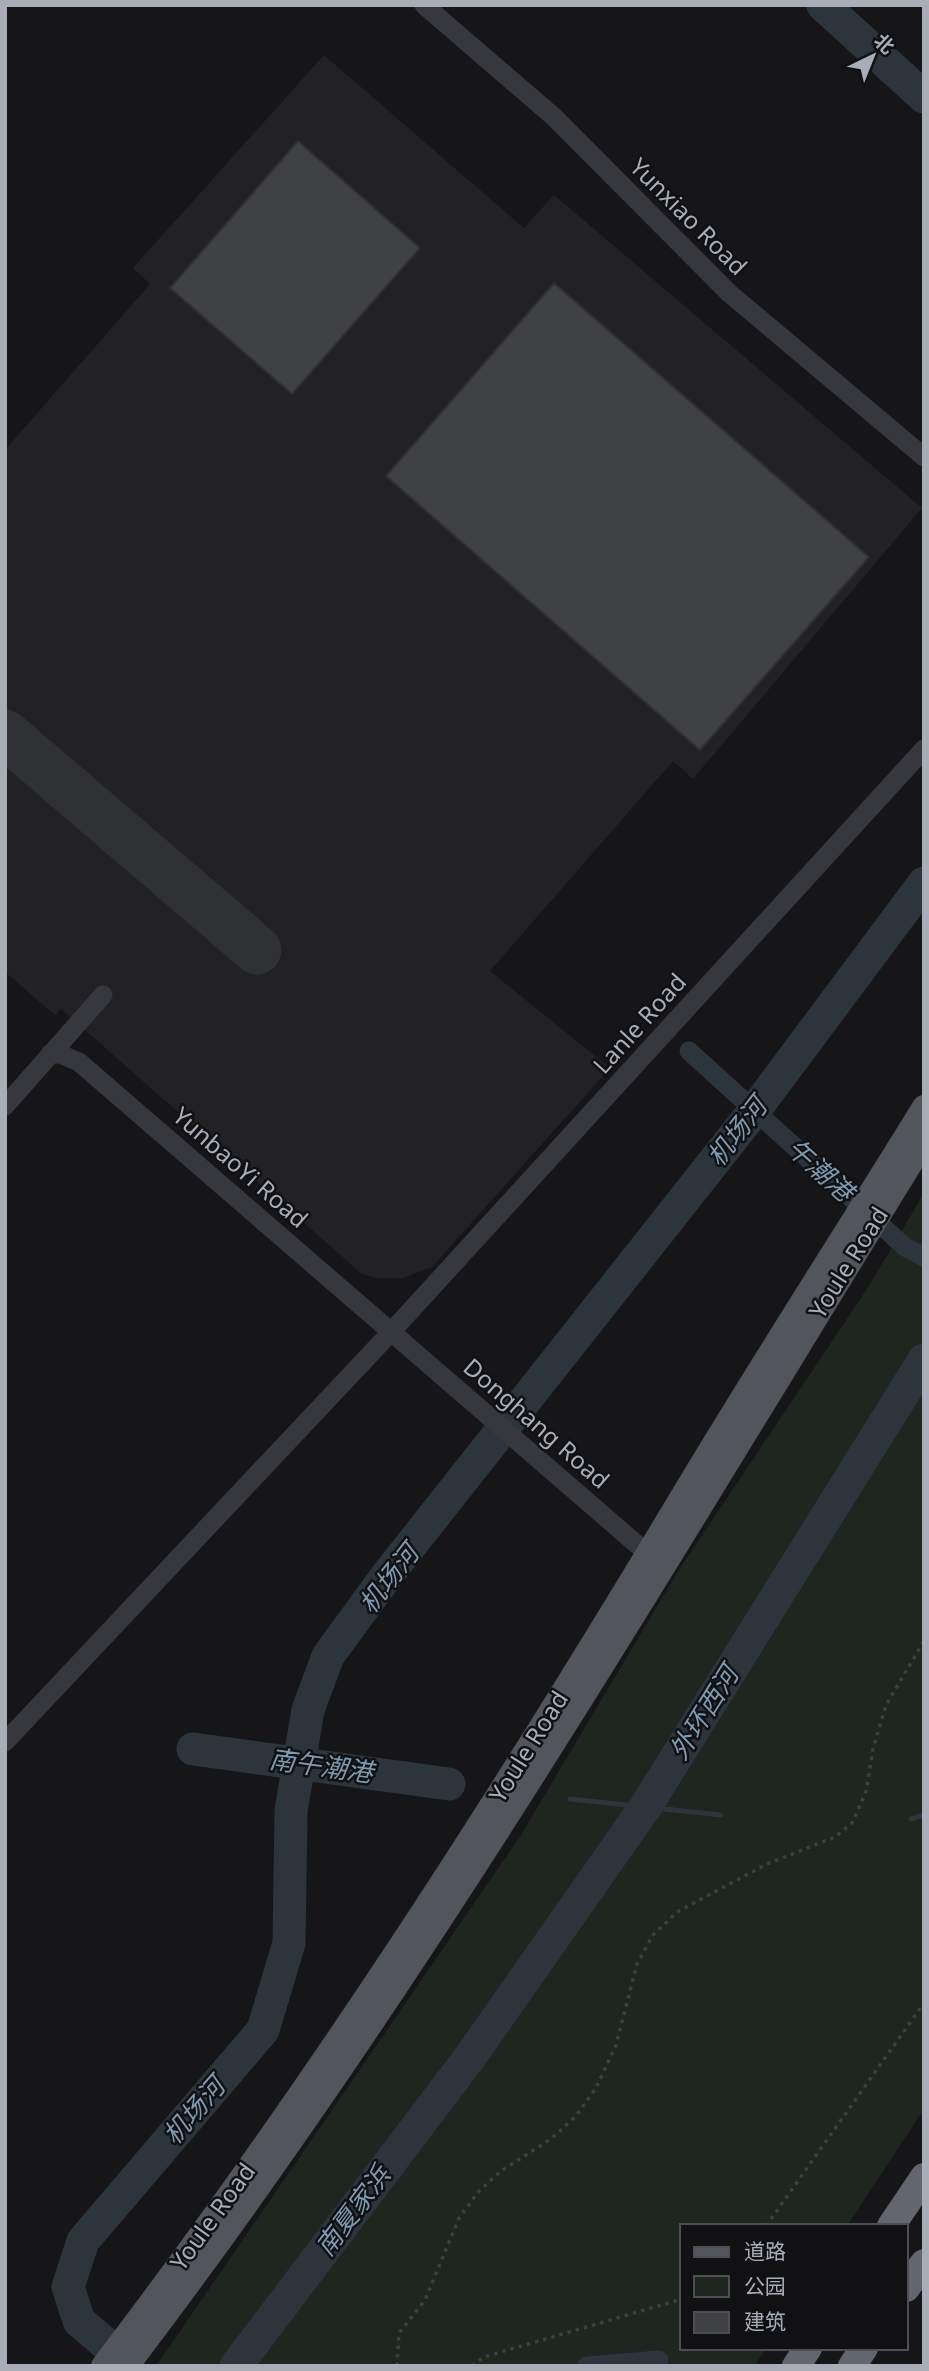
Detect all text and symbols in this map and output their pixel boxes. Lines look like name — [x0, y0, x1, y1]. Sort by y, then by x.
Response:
north arrow — [838, 21, 908, 91]
text: 北 — [869, 28, 900, 60]
street label: Yunxiao Road — [623, 150, 755, 282]
street label: Lanle Road — [585, 966, 693, 1080]
water label: 机场河 — [698, 1086, 777, 1173]
street label: YunbaoYi Road — [166, 1099, 316, 1235]
water label: 午潮港 — [780, 1130, 865, 1211]
street label: Youle Road — [801, 1200, 895, 1324]
street label: Donghang Road — [457, 1350, 617, 1495]
water label: 机场河 — [350, 1533, 429, 1620]
water label: 外环西河 — [660, 1655, 749, 1766]
street label: Youle Road — [481, 1684, 575, 1808]
water label: 南午潮港 — [267, 1740, 379, 1791]
water label: 机场河 — [154, 2065, 236, 2152]
street label: Youle Road — [162, 2156, 262, 2277]
water label: 南夏家浜 — [307, 2156, 399, 2263]
legend — [680, 2224, 908, 2350]
text: 道路 — [744, 2237, 786, 2265]
text: 公园 — [744, 2272, 786, 2300]
text: 建筑 — [744, 2307, 786, 2335]

